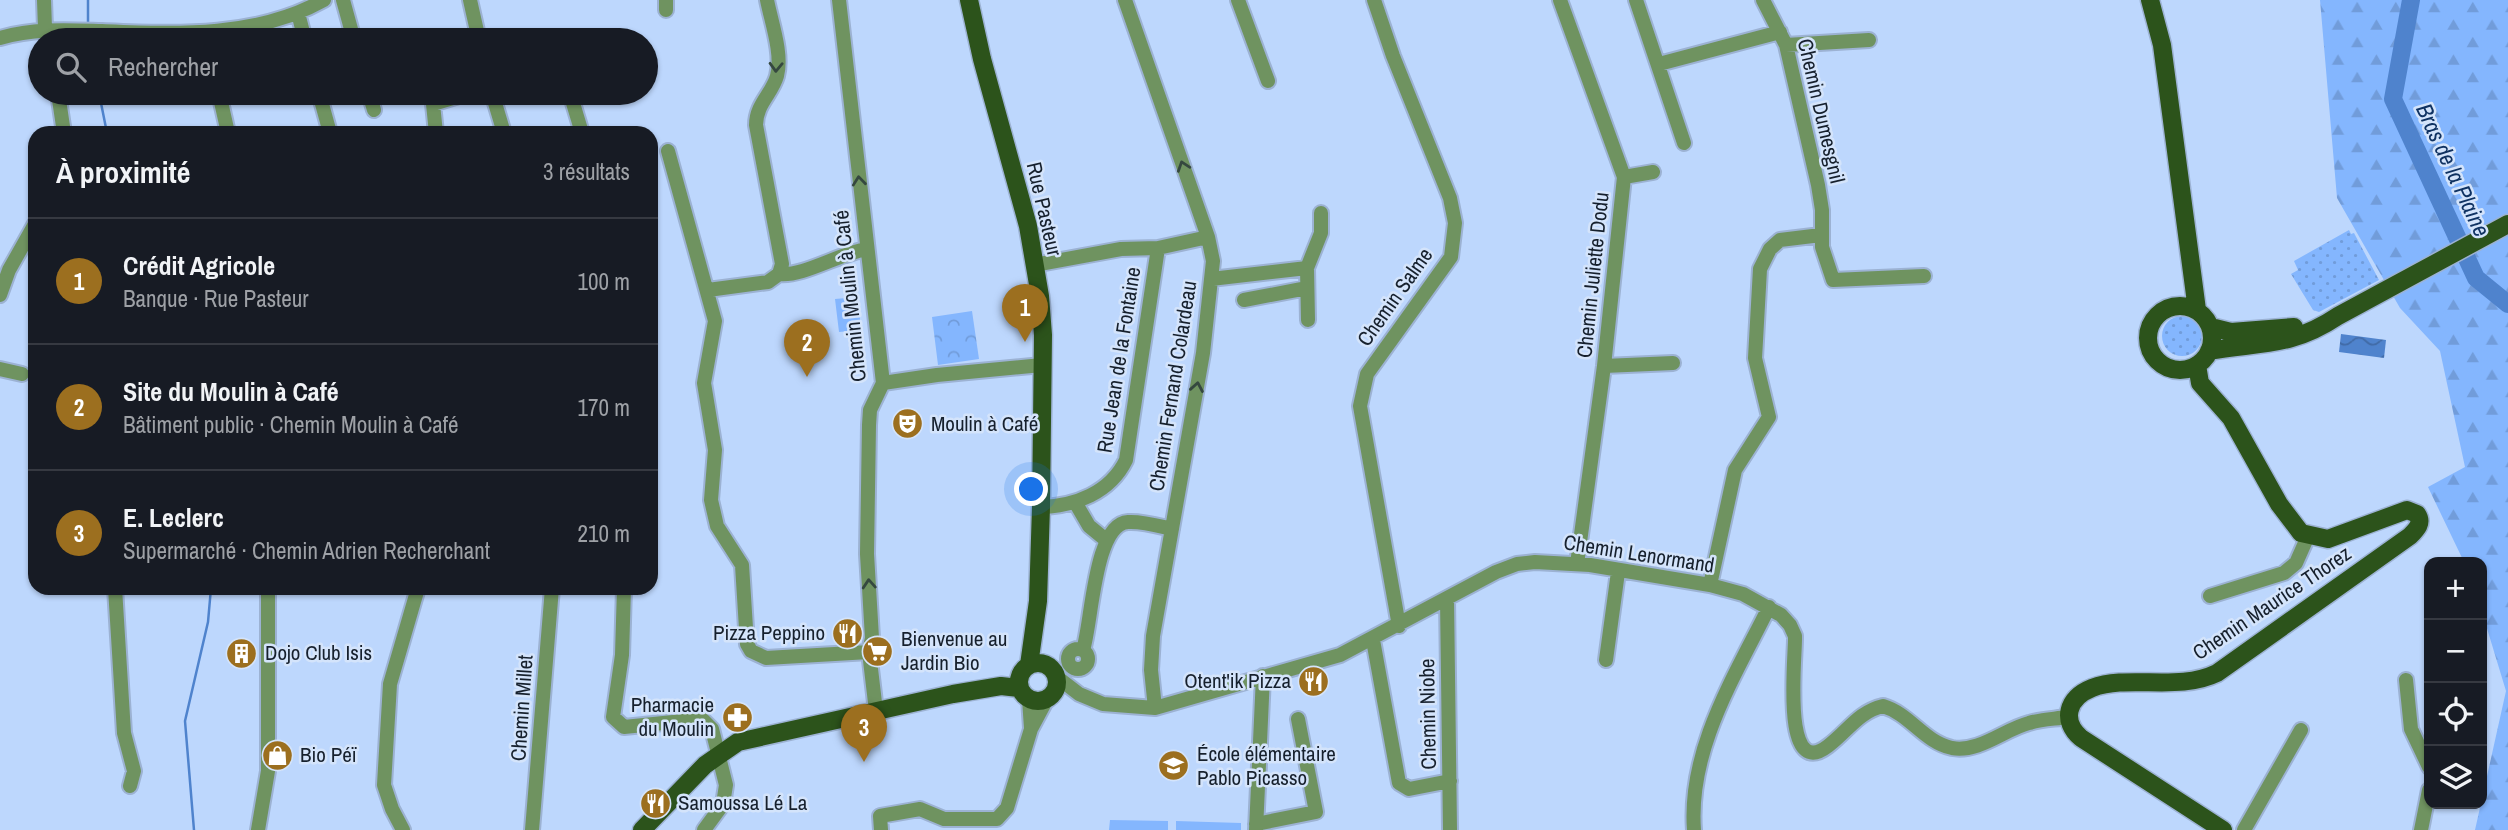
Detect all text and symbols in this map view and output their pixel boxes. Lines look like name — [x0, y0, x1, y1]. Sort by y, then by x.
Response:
search box — [28, 28, 658, 105]
street label: Chemin Dumesgnil — [1791, 36, 1852, 186]
icon: search — [52, 48, 90, 86]
text: Rechercher — [108, 49, 218, 84]
one-way arrow — [769, 62, 784, 73]
water label: Bras de la Plaine — [2409, 98, 2498, 241]
text: À proximité — [56, 152, 190, 192]
text: 3 résultats — [543, 156, 630, 187]
street label: Rue Pasteur — [1020, 159, 1069, 259]
one-way arrow — [1177, 160, 1191, 172]
one-way arrow — [852, 175, 867, 187]
street label: Chemin Juliette Dodu — [1569, 191, 1616, 359]
street label: Chemin Moulin à Café — [826, 209, 873, 383]
street label: Chemin Salme — [1350, 242, 1439, 352]
text: Crédit Agricole — [123, 248, 275, 283]
street label: Rue Jean de la Fontaine — [1089, 265, 1148, 455]
text: 1 — [74, 266, 84, 297]
text: 100 m — [578, 266, 630, 297]
street label: Chemin Fernand Colardeau — [1142, 279, 1203, 493]
text: Banque · Rue Pasteur — [123, 283, 309, 314]
pin: 1 — [1002, 284, 1048, 342]
pin: 2 — [784, 319, 830, 377]
text: Site du Moulin à Café — [123, 374, 339, 409]
one-way arrow — [1189, 382, 1204, 393]
text: 2 — [74, 392, 84, 423]
text: 170 m — [578, 392, 630, 423]
theatre icon: Moulin à Café — [891, 407, 925, 441]
text: Bâtiment public · Chemin Moulin à Café — [123, 409, 458, 440]
place label: Moulin à Café — [931, 409, 1038, 438]
your location — [1014, 472, 1048, 506]
text: E. Leclerc — [123, 500, 224, 535]
text: 3 — [74, 518, 84, 549]
text: 210 m — [578, 518, 630, 549]
street label: Chemin Lenormand — [1562, 527, 1717, 580]
text: Supermarché · Chemin Adrien Recherchant — [123, 535, 490, 566]
street label: Chemin Maurice Thorez — [2187, 539, 2357, 666]
map controls — [2424, 557, 2487, 809]
button: + — [2424, 557, 2487, 620]
one-way arrow — [862, 578, 877, 589]
restaurant icon: Pizza Peppino — [831, 616, 865, 650]
place label: Pizza Peppino — [713, 618, 825, 647]
button: − — [2424, 620, 2487, 683]
place label: Bienvenue au Jardin Bio — [901, 624, 1007, 677]
supermarket icon: Bienvenue au Jardin Bio — [861, 634, 895, 668]
building icon: Dojo Club Isis — [225, 636, 259, 670]
place label: Dojo Club Isis — [265, 638, 372, 667]
street label: Chemin Millet — [503, 654, 540, 762]
street label: Chemin Niobe — [1412, 658, 1443, 770]
restaurant icon: Otent'ik Pizza — [1297, 664, 1331, 698]
place label: Otent'ik Pizza — [1184, 666, 1291, 695]
button: locate — [2424, 683, 2487, 746]
place label: Pharmacie du Moulin — [631, 690, 714, 743]
pharmacy icon: Pharmacie du Moulin — [720, 700, 754, 734]
pin: 3 — [841, 704, 887, 762]
shop icon: Bio Péï — [260, 738, 294, 772]
place label: École élémentaire Pablo Picasso — [1197, 739, 1336, 792]
place label: Bio Péï — [300, 740, 357, 769]
button: layers — [2424, 746, 2487, 809]
school or university icon: École élémentaire Pablo Picasso — [1157, 749, 1191, 783]
restaurant icon: Samoussa Lé La — [638, 786, 672, 820]
place label: Samoussa Lé La — [678, 788, 808, 817]

